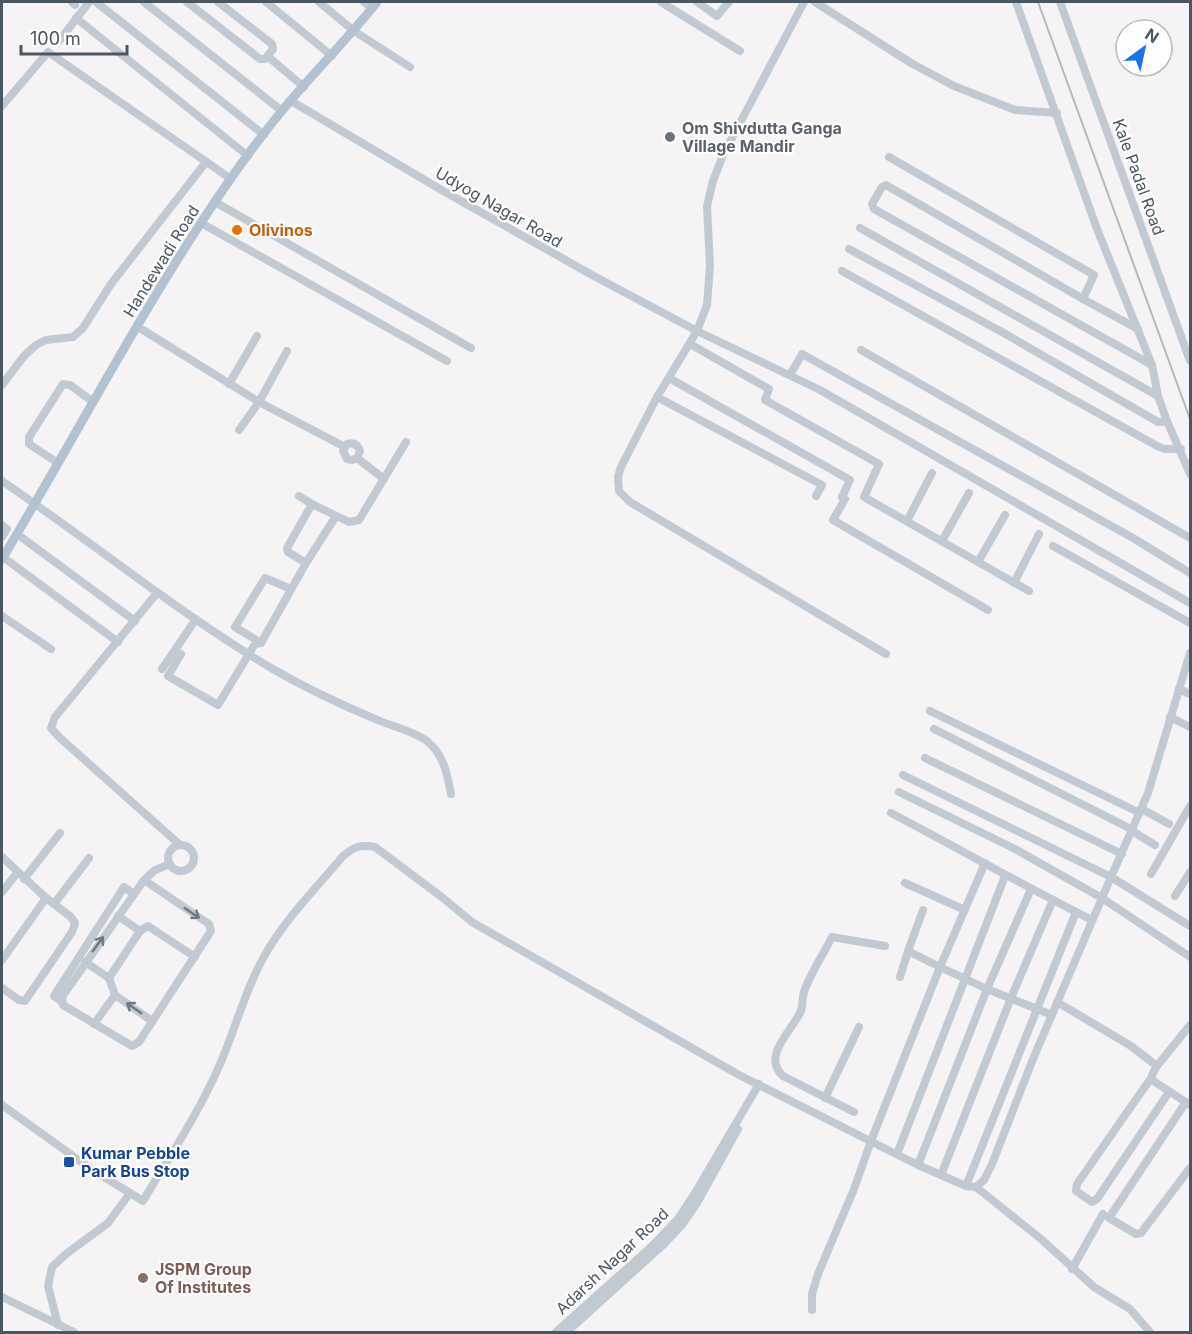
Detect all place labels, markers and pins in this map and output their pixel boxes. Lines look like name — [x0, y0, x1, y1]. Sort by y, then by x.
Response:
place label: Om Shivdutta Ganga Village Mandir — [682, 118, 842, 156]
marker: Om Shivdutta Ganga Village Mandir — [663, 130, 677, 144]
place label: Olivinos — [249, 220, 313, 240]
marker: Olivinos — [230, 223, 244, 237]
place label: Kumar Pebble Park Bus Stop — [81, 1143, 190, 1181]
marker: Kumar Pebble Park Bus Stop — [62, 1155, 76, 1169]
place label: JSPM Group Of Institutes — [155, 1259, 252, 1297]
marker: JSPM Group Of Institutes — [136, 1271, 150, 1285]

